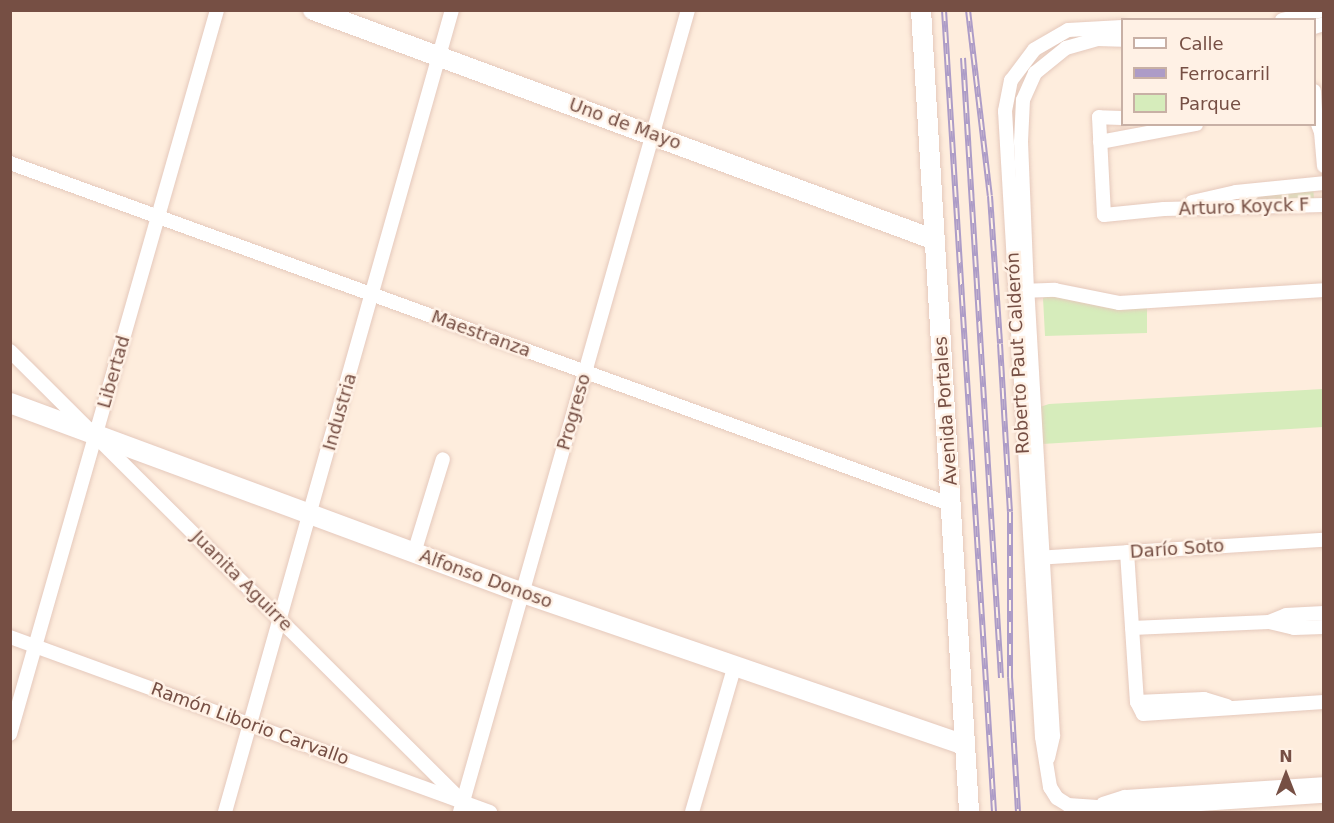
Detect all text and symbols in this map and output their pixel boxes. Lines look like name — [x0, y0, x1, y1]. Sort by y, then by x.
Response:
legend — [1121, 18, 1316, 126]
text: Calle — [1179, 33, 1224, 54]
text: Ferrocarril — [1179, 63, 1270, 84]
text: Parque — [1179, 93, 1241, 114]
street label: Uno de Mayo — [566, 94, 684, 154]
street label: Arturo Koyck F — [1178, 194, 1310, 220]
street label: Roberto Paut Calderón — [1002, 251, 1034, 455]
street label: Maestranza — [428, 306, 534, 362]
street label: Libertad — [93, 333, 135, 411]
street label: Avenida Portales — [930, 336, 962, 486]
street label: Industria — [319, 371, 361, 453]
street label: Progreso — [553, 371, 595, 453]
street label: Juanita Aguirre — [187, 526, 297, 636]
street label: Darío Soto — [1129, 535, 1225, 563]
street label: Alfonso Donoso — [417, 545, 555, 613]
street label: Ramón Liborio Carvallo — [148, 678, 352, 770]
north arrow — [1256, 745, 1316, 805]
text: N — [1279, 747, 1293, 766]

